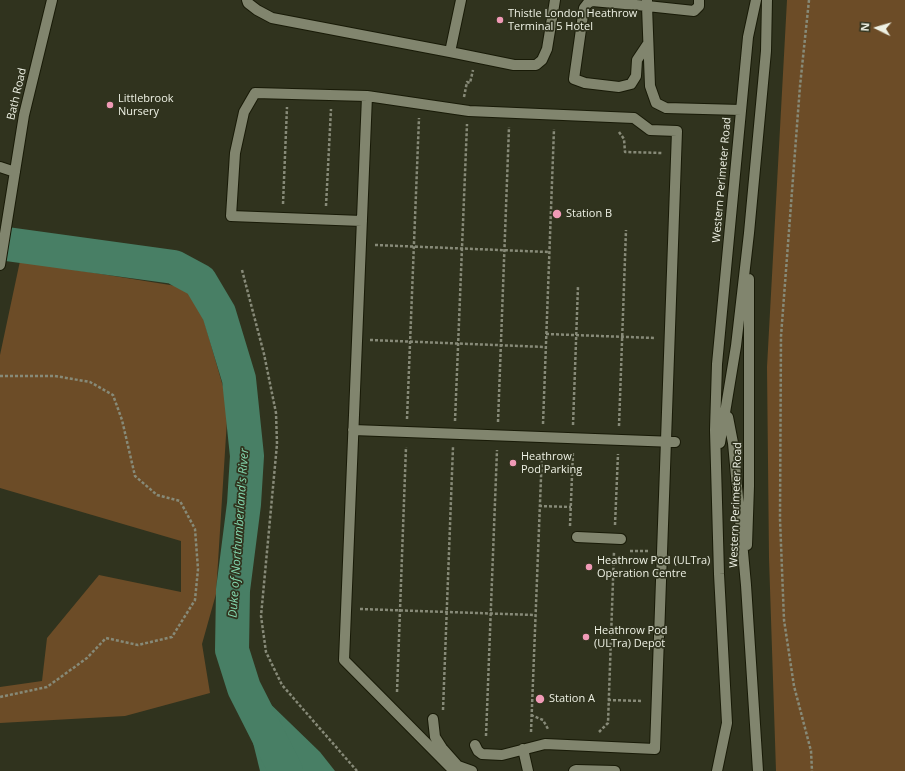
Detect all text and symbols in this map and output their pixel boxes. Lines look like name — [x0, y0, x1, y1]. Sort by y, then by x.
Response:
place label: Thistle London Heathrow Terminal 5 Hotel — [508, 7, 637, 33]
north arrow — [857, 8, 897, 48]
marker: Thistle London Heathrow Terminal 5 Hotel — [495, 15, 505, 25]
text: N — [857, 22, 872, 32]
street label: Bath Road — [5, 67, 29, 121]
place label: Littlebrook Nursery — [118, 92, 174, 118]
marker: Littlebrook Nursery — [105, 100, 115, 110]
street label: Western Perimeter Road — [710, 117, 734, 243]
place label: Station B — [566, 207, 612, 221]
marker: Station B — [551, 208, 563, 220]
street label: Western Perimeter Road — [727, 442, 745, 568]
water label: Duke of Northumberland's River — [226, 448, 252, 618]
place label: Heathrow Pod Parking — [521, 450, 582, 476]
marker: Heathrow Pod Parking — [508, 458, 518, 468]
place label: Heathrow Pod (ULTra) Operation Centre — [597, 554, 710, 580]
marker: Heathrow Pod (ULTra) Operation Centre — [584, 562, 594, 572]
place label: Heathrow Pod (ULTra) Depot — [594, 624, 668, 650]
marker: Heathrow Pod (ULTra) Depot — [581, 632, 591, 642]
place label: Station A — [549, 692, 595, 706]
marker: Station A — [534, 693, 546, 705]

